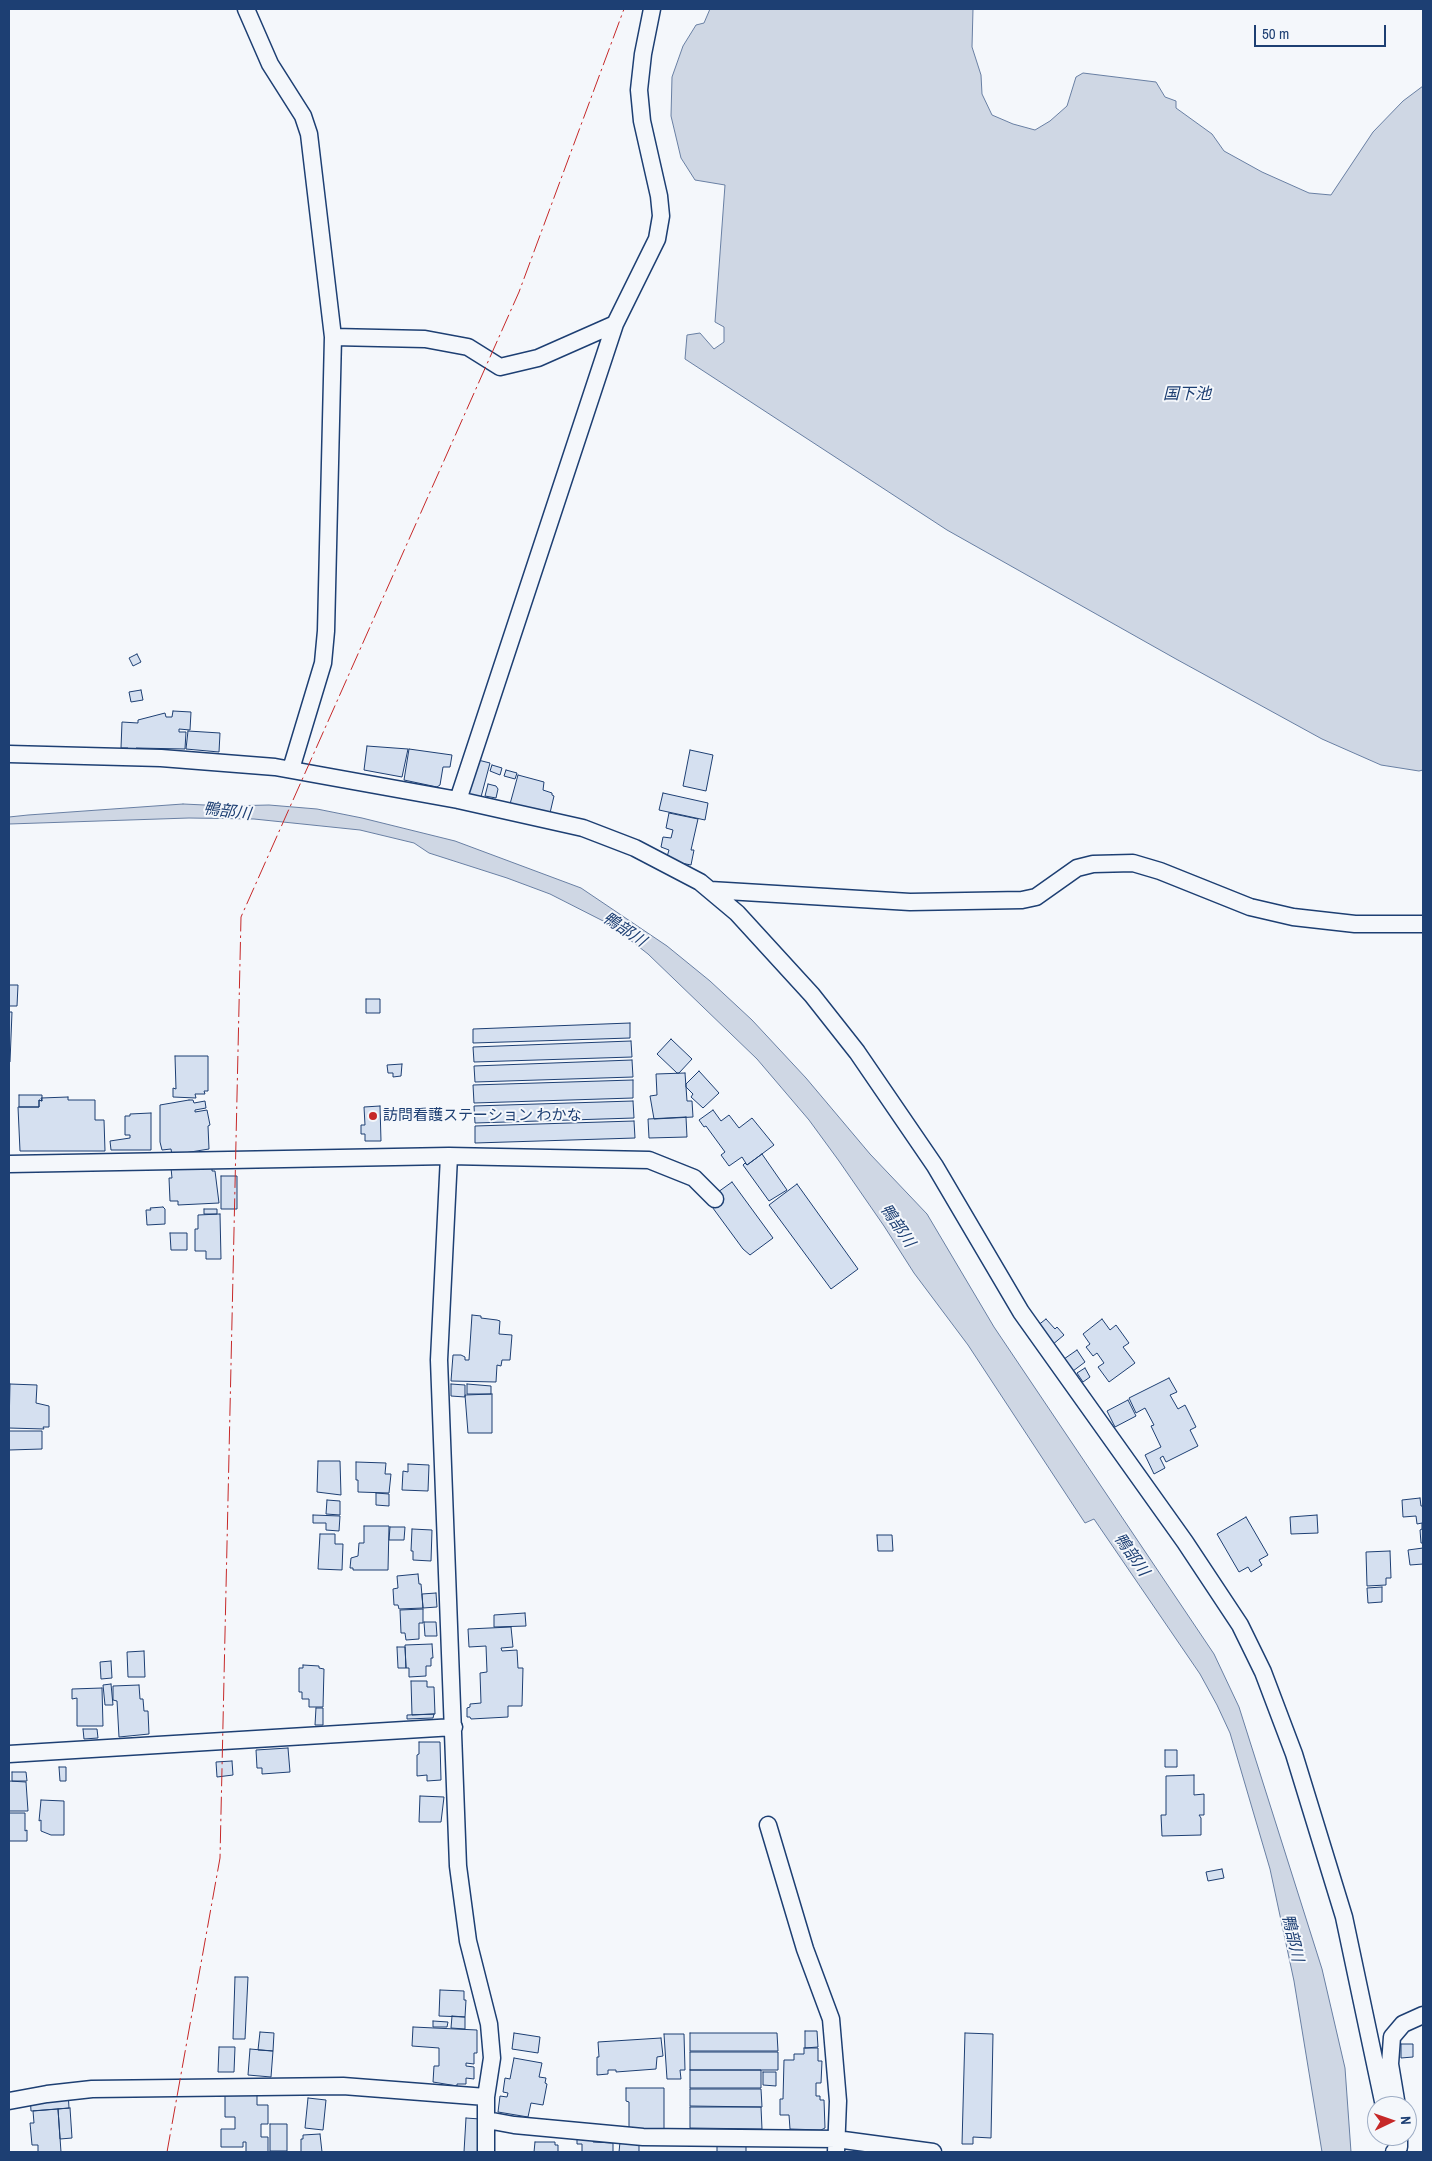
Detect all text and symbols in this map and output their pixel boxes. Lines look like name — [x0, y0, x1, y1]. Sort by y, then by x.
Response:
scale bar — [1257, 15, 1390, 47]
text: 50 m — [1262, 23, 1289, 44]
water label: 国下池 — [1163, 385, 1211, 405]
water label: 鴨部川 — [202, 800, 252, 824]
water label: 鴨部川 — [599, 909, 649, 951]
place label: 訪問看護ステーション わかな — [383, 1107, 581, 1125]
marker: 訪問看護ステーション わかな — [367, 1110, 379, 1122]
water label: 鴨部川 — [876, 1201, 918, 1251]
water label: 鴨部川 — [1109, 1530, 1153, 1580]
water label: 鴨部川 — [1277, 1912, 1307, 1964]
north arrow — [1367, 2096, 1417, 2146]
text: N — [1397, 2116, 1415, 2125]

